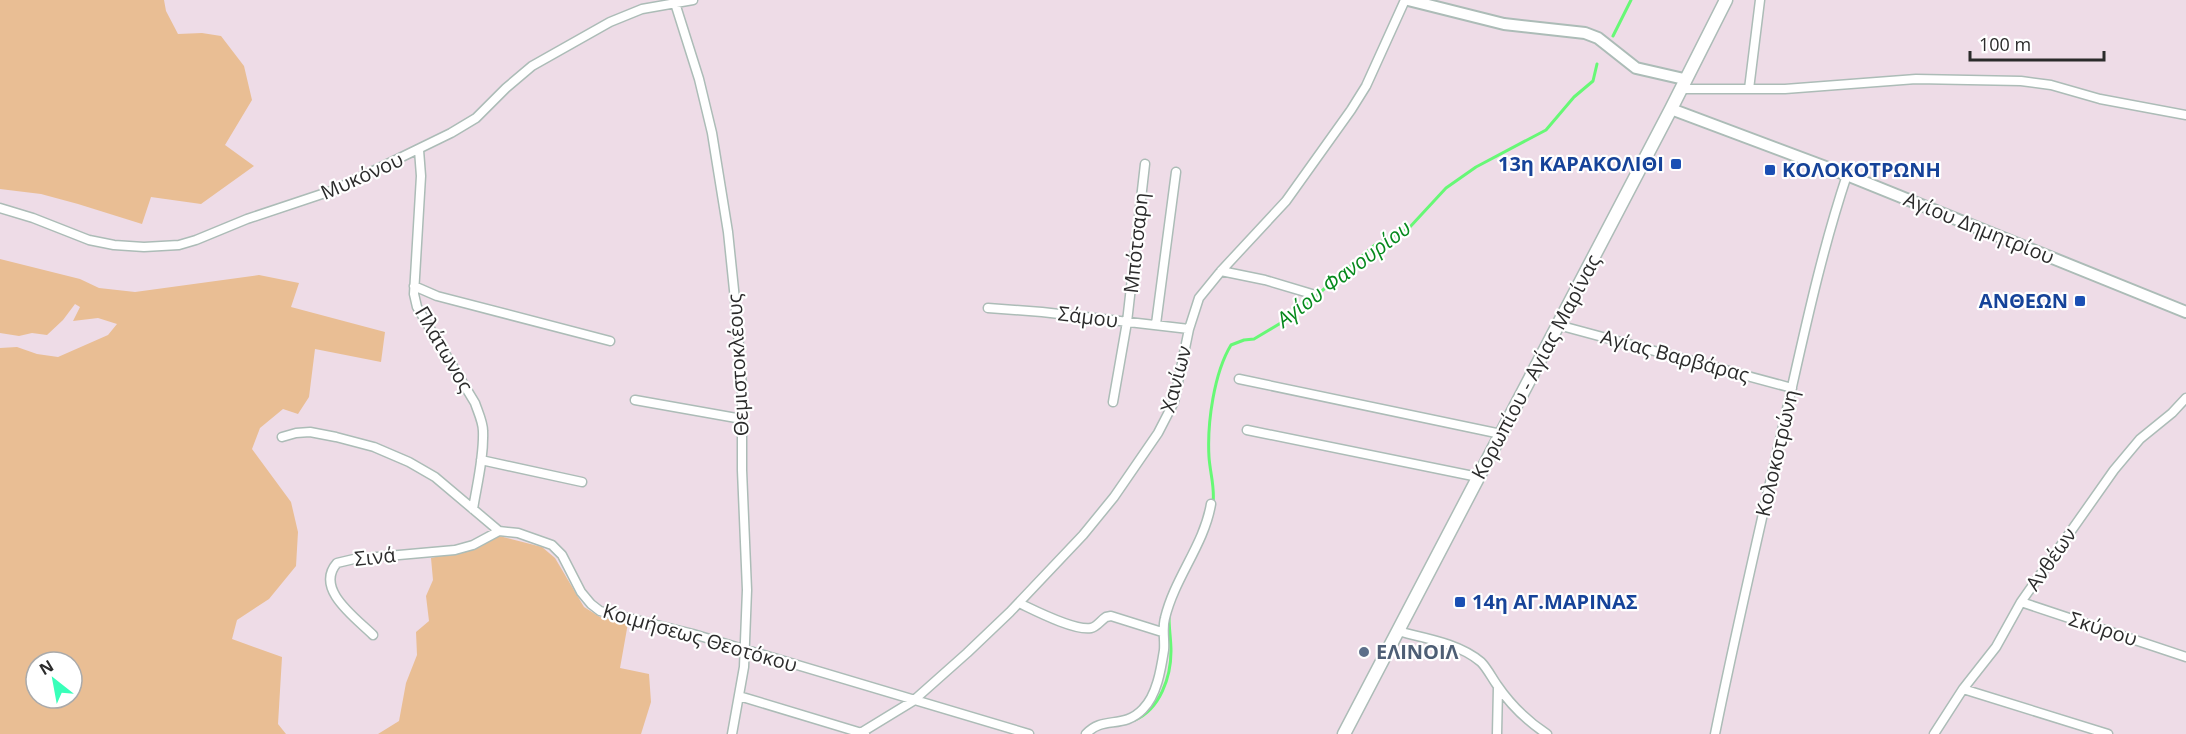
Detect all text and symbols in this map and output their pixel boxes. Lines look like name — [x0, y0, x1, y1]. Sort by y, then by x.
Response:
scale bar — [1970, 24, 2104, 62]
text: 100 m — [1979, 32, 2031, 56]
street label: Μυκόνου — [316, 145, 407, 206]
place label: 13η ΚΑΡΑΚΟΛΙΘΙ — [1498, 150, 1664, 177]
place label: ΚΟΛΟΚΟΤΡΩΝΗ — [1782, 156, 1941, 183]
marker: 13η ΚΑΡΑΚΟΛΙΘΙ — [1669, 157, 1683, 171]
marker: ΚΟΛΟΚΟΤΡΩΝΗ — [1763, 163, 1777, 177]
street label: Αγίου Δημητρίου — [1900, 185, 2058, 270]
street label: Μπότσαρη — [1117, 191, 1154, 295]
water label: Αγίου Φανουρίου — [1269, 213, 1416, 334]
street label: Κορωπίου - Αγίας Μαρίνας — [1465, 249, 1607, 484]
place label: ΑΝΘΕΩΝ — [1979, 287, 2068, 314]
street label: Θεμιστοκλέους — [720, 293, 755, 437]
marker: ΑΝΘΕΩΝ — [2073, 294, 2087, 308]
street label: Σάμου — [1057, 299, 1120, 334]
street label: Πλάτωνος — [409, 301, 480, 397]
street label: Αγίας Βαρβάρας — [1598, 323, 1753, 388]
street label: Χανίων — [1154, 343, 1197, 415]
street label: Κολοκοτρώνη — [1749, 387, 1804, 519]
street label: Ανθέων — [2019, 522, 2082, 596]
street label: Σινά — [353, 541, 397, 572]
place label: 14η ΑΓ.ΜΑΡΙΝΑΣ — [1472, 588, 1638, 615]
marker: 14η ΑΓ.ΜΑΡΙΝΑΣ — [1453, 595, 1467, 609]
street label: Κοιμήσεως Θεοτόκου — [600, 597, 801, 678]
street label: Σκύρου — [2066, 605, 2141, 652]
place label: ΕΛΙΝΟΙΛ — [1376, 638, 1459, 665]
marker: ΕΛΙΝΟΙΛ — [1357, 645, 1371, 659]
north arrow — [24, 650, 84, 710]
text: N — [35, 654, 58, 680]

